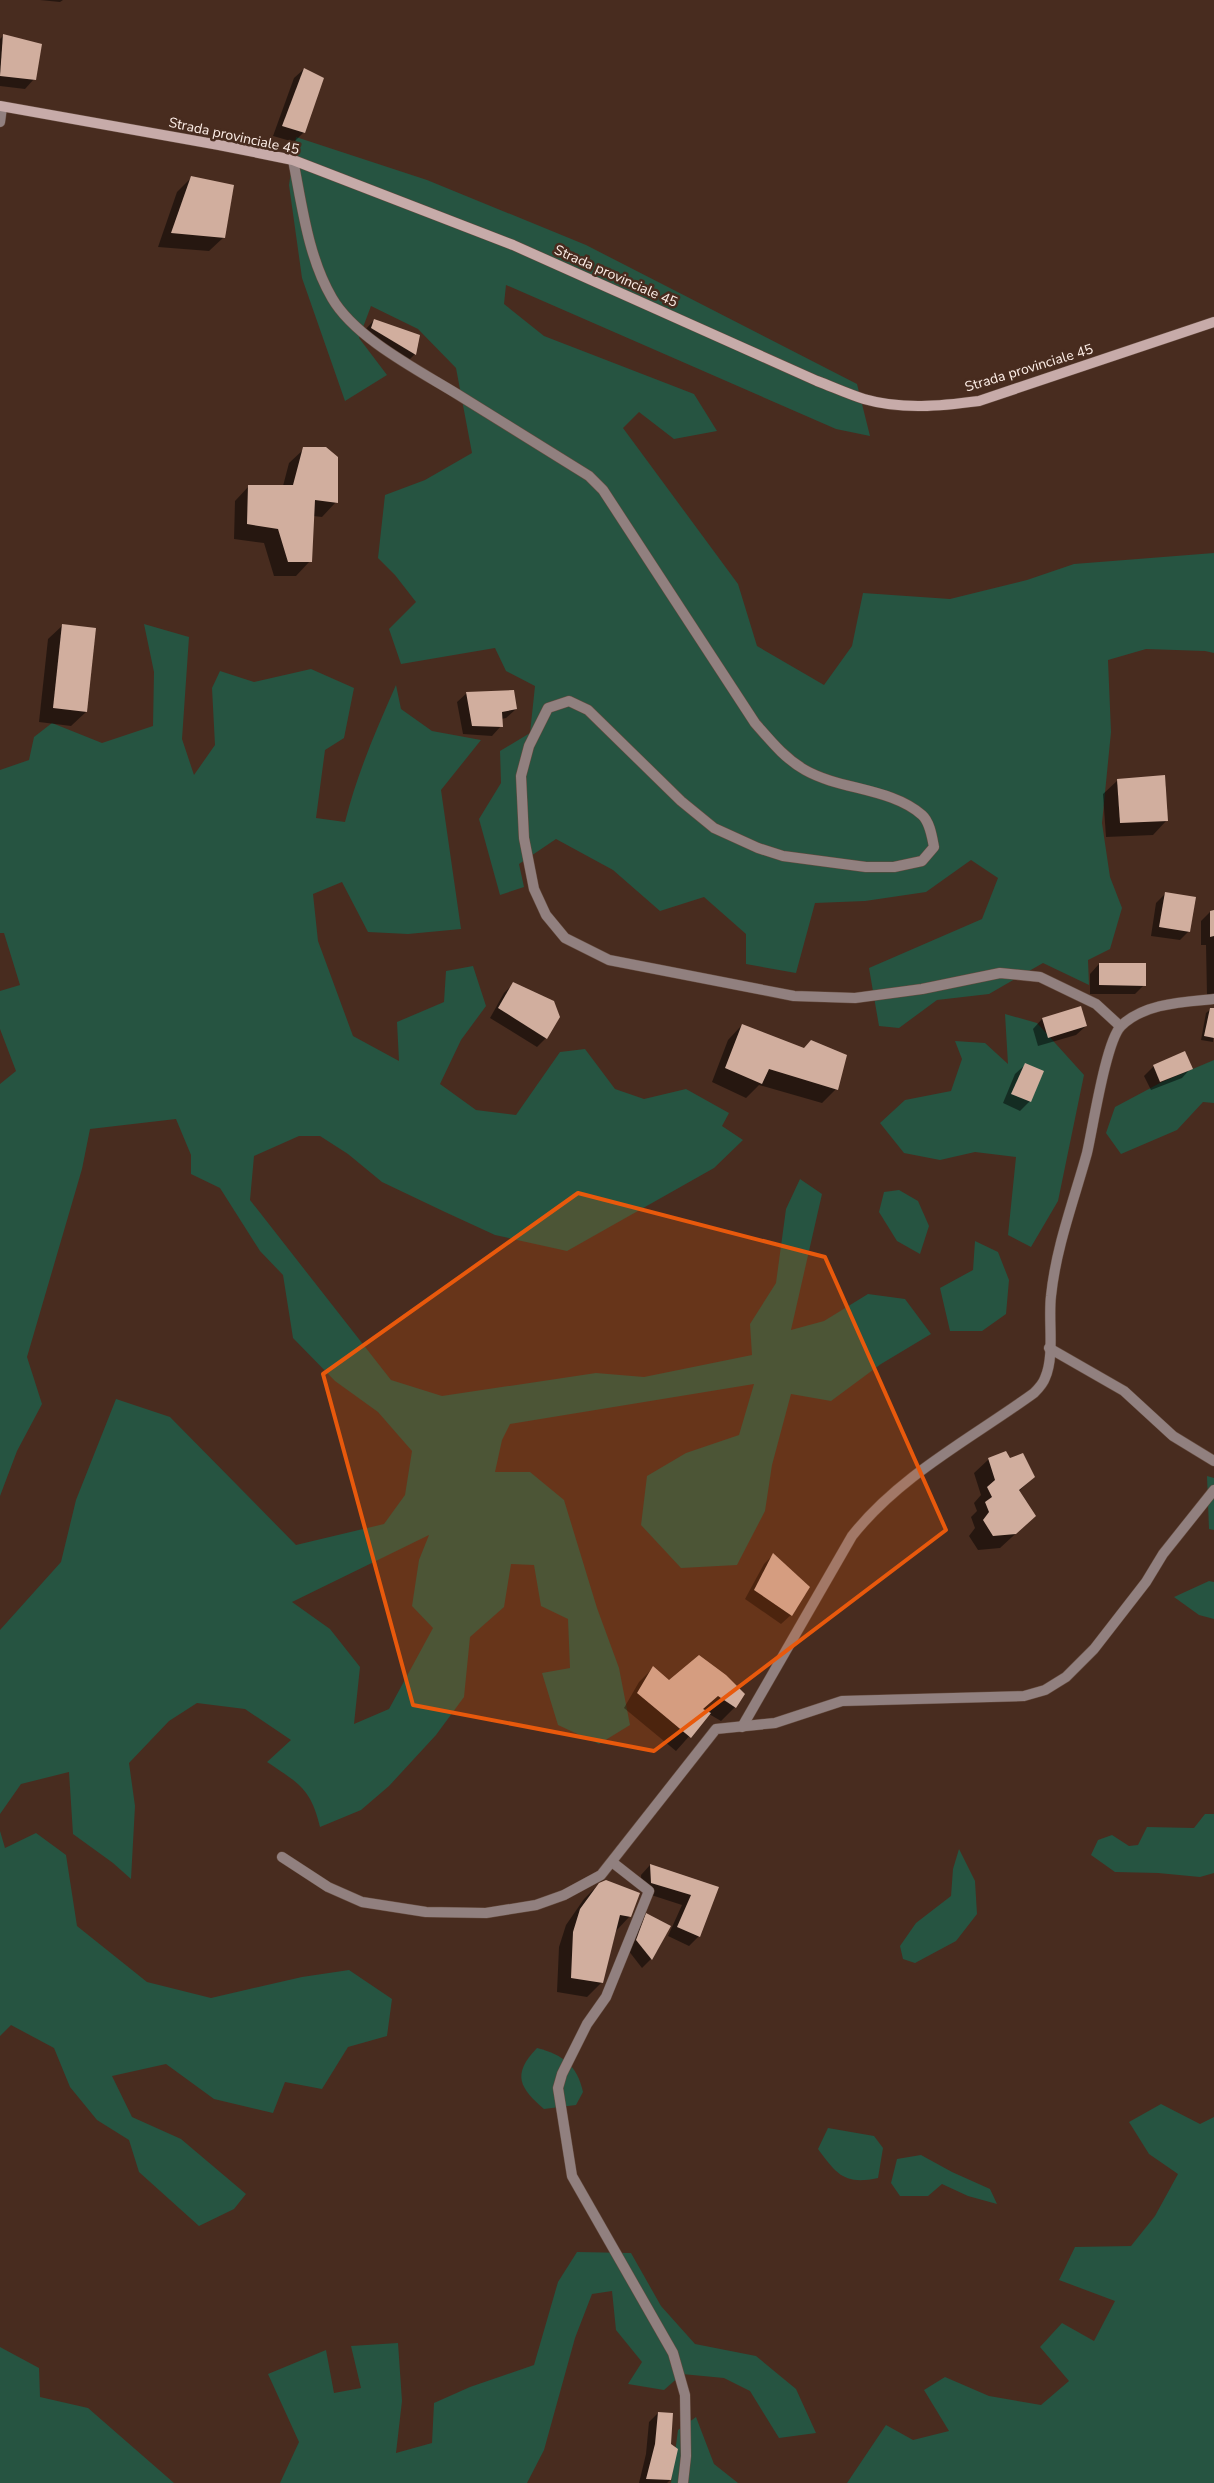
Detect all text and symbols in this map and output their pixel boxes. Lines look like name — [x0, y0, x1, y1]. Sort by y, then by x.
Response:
street label: Strada provinciale 45 — [167, 113, 301, 159]
street label: Strada provinciale 45 — [551, 240, 681, 312]
street label: Strada provinciale 45 — [962, 339, 1096, 397]

